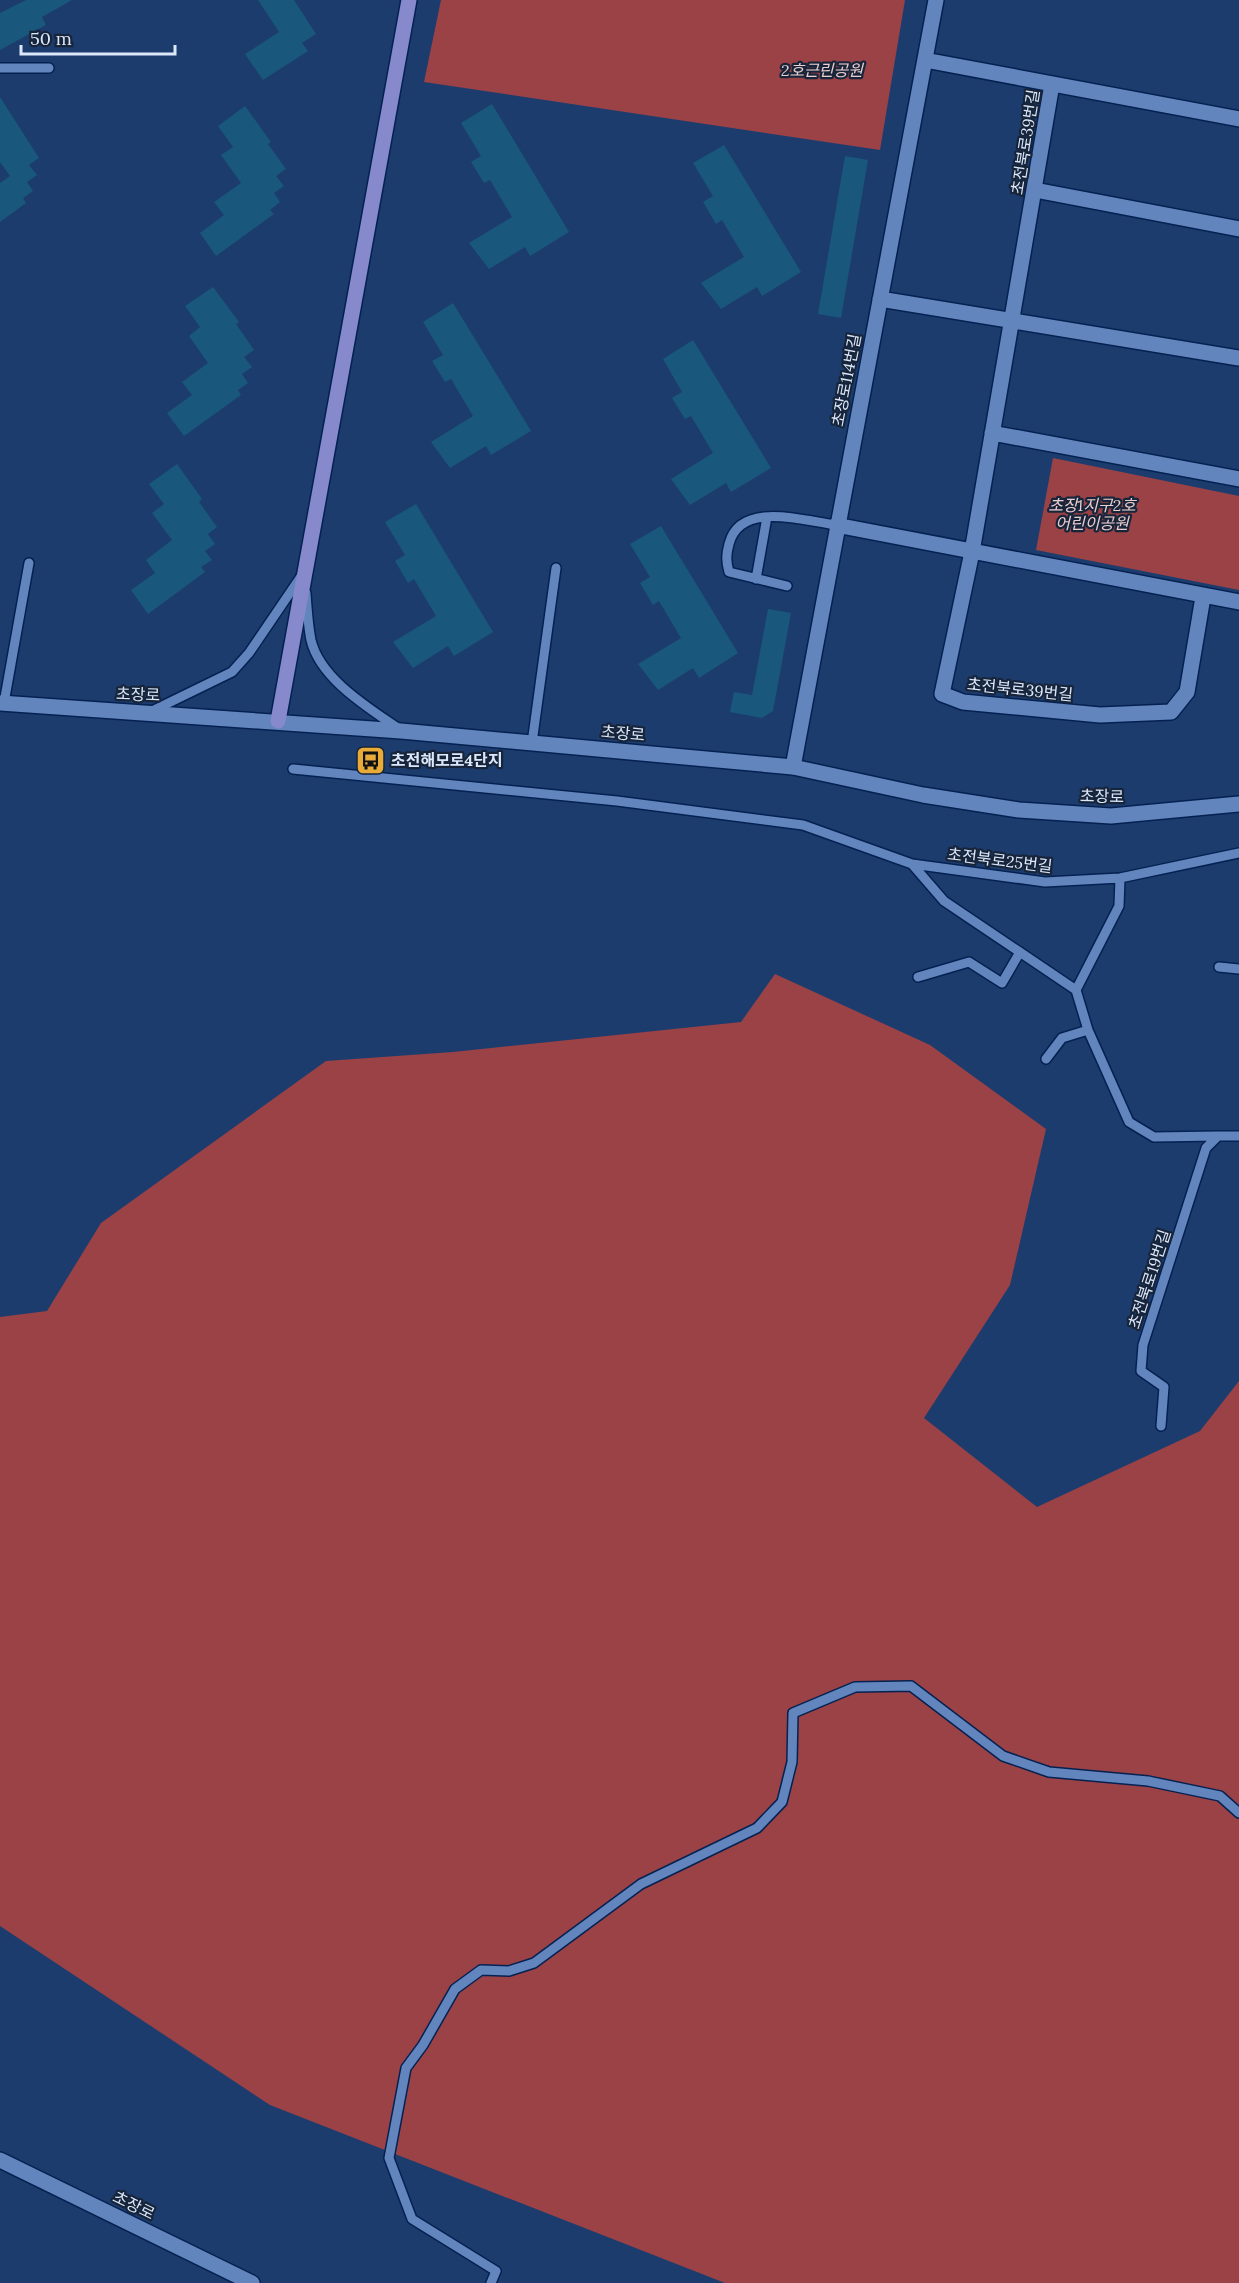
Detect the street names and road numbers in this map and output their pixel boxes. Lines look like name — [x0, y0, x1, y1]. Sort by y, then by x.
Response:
street label: 초전북로39번길 — [1007, 88, 1043, 196]
street label: 초장로114번길 — [827, 332, 865, 428]
street label: 초전북로39번길 — [966, 673, 1074, 705]
street label: 초장로 — [116, 683, 161, 705]
street label: 초장로 — [600, 721, 646, 745]
street label: 초장로 — [1080, 786, 1125, 806]
street label: 초전북로25번길 — [946, 844, 1054, 876]
street label: 초전북로19번길 — [1124, 1227, 1174, 1331]
street label: 초장로 — [110, 2186, 158, 2224]

